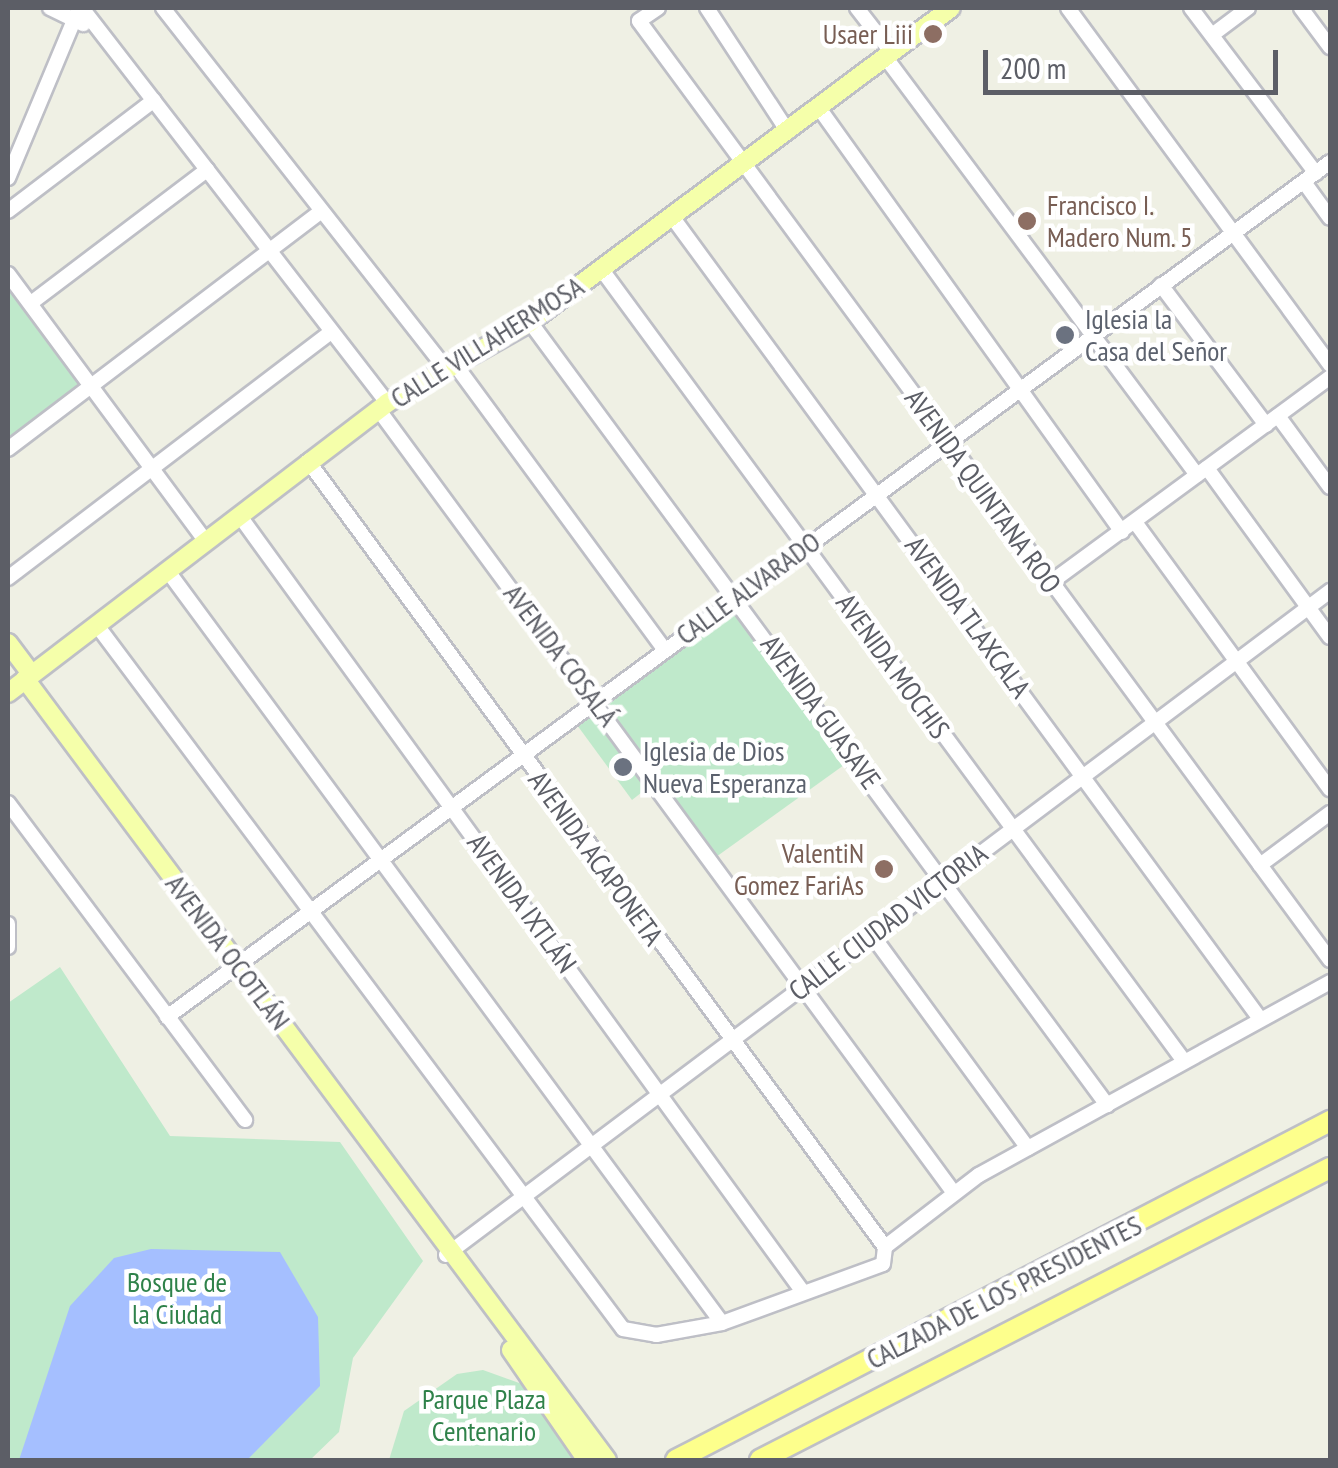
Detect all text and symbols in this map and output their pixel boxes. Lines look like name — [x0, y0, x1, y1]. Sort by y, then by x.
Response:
place label: Usaer Liii — [823, 17, 913, 51]
marker: Usaer Liii — [922, 23, 944, 45]
scale bar — [988, 30, 1283, 92]
text: 200 m — [1000, 48, 1066, 87]
place label: Francisco I. Madero Num. 5 — [1047, 188, 1194, 254]
marker: Francisco I. Madero Num. 5 — [1016, 210, 1038, 232]
street label: CALLE VILLAHERMOSA — [384, 269, 590, 415]
place label: Iglesia la Casa del Señor — [1085, 302, 1227, 368]
marker: Iglesia la Casa del Señor — [1054, 324, 1076, 346]
street label: AVENIDA QUINTANA ROO — [897, 382, 1069, 600]
street label: CALLE ALVARADO — [669, 524, 827, 652]
street label: AVENIDA TLAXCALA — [898, 529, 1038, 705]
street label: AVENIDA COSALÁ — [496, 577, 626, 733]
street label: AVENIDA MOCHIS — [829, 587, 957, 745]
street label: AVENIDA GUASAVE — [754, 628, 888, 796]
place label: Iglesia de Dios Nueva Esperanza — [643, 734, 807, 800]
marker: Iglesia de Dios Nueva Esperanza — [612, 756, 634, 778]
street label: AVENIDA ACAPONETA — [521, 764, 671, 952]
street label: AVENIDA IXTLÁN — [460, 827, 584, 979]
place label: ValentiN Gomez FariAs — [733, 836, 864, 902]
street label: CALLE CIUDAD VICTORIA — [782, 836, 994, 1008]
marker: ValentiN Gomez FariAs — [873, 858, 895, 880]
street label: AVENIDA OCOTLÁN — [158, 867, 298, 1037]
street label: CALZADA DE LOS PRESIDENTES — [861, 1208, 1147, 1376]
park label: Bosque de la Ciudad — [127, 1265, 227, 1331]
park label: Parque Plaza Centenario — [422, 1382, 546, 1448]

